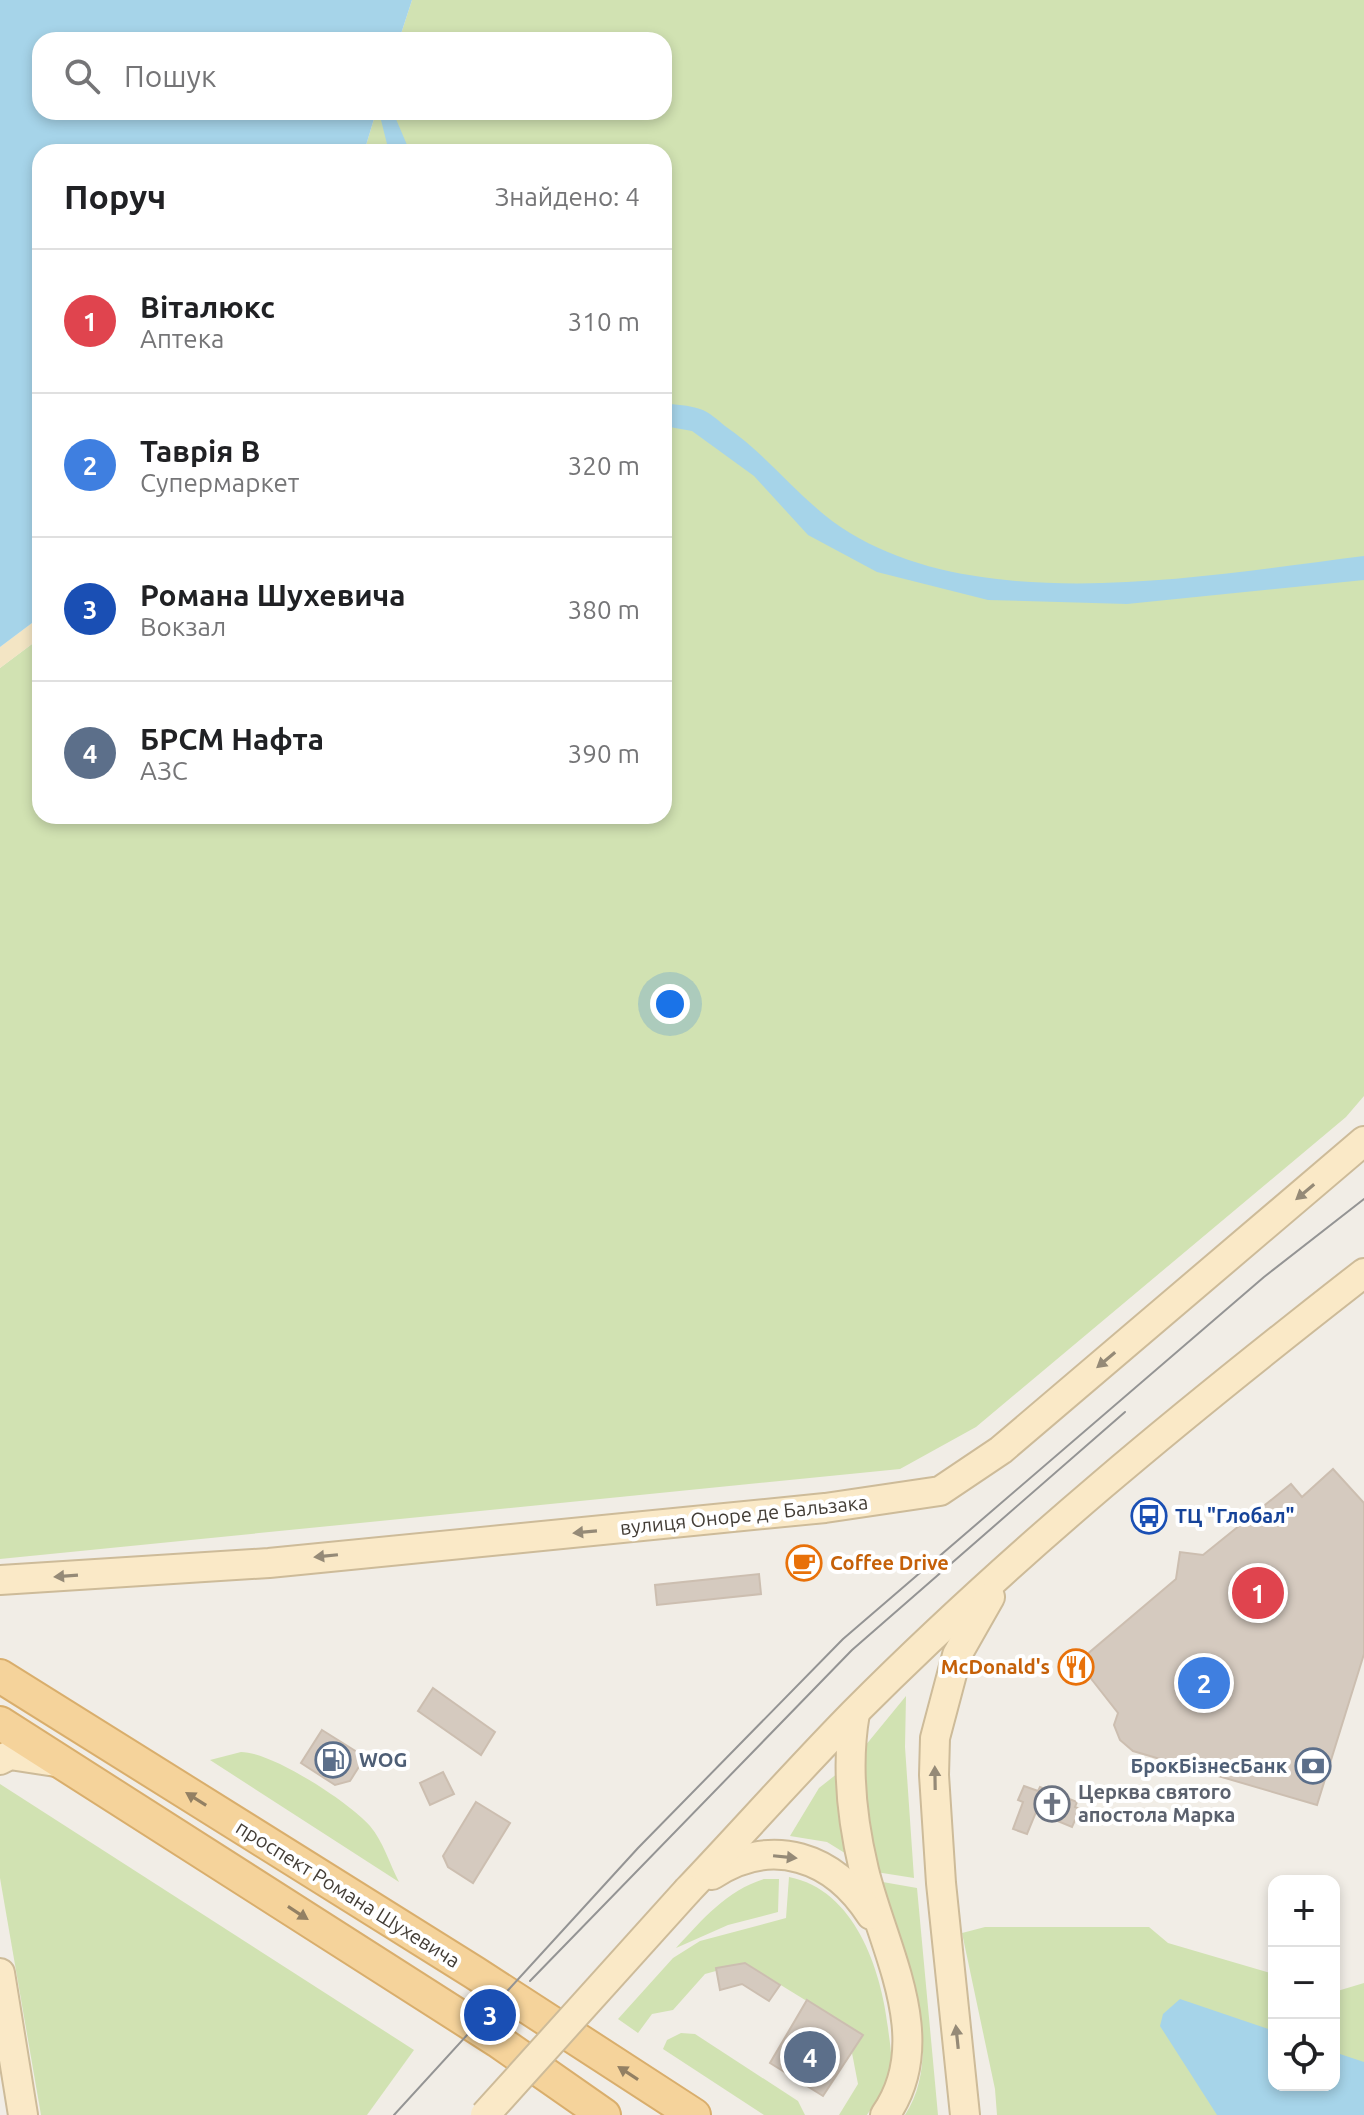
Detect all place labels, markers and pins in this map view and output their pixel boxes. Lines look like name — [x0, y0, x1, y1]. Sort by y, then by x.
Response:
bus stop icon: ТЦ "Глобал" — [1130, 1497, 1168, 1535]
place label: ТЦ "Глобал" — [1175, 1504, 1295, 1527]
cafe icon: Coffee Drive — [785, 1544, 823, 1582]
place label: Coffee Drive — [830, 1551, 949, 1574]
pin: 1 — [1232, 1563, 1284, 1623]
restaurant icon: McDonald's — [1057, 1648, 1095, 1686]
pin: 2 — [1178, 1653, 1230, 1713]
place label: McDonald's — [941, 1655, 1050, 1678]
fuel station icon: WOG — [314, 1741, 352, 1779]
bank icon: БрокБізнесБанк — [1294, 1747, 1332, 1785]
place label: WOG — [359, 1748, 407, 1771]
place label: БрокБізнесБанк — [1131, 1754, 1288, 1777]
place label: Церква святого апостола Марка — [1078, 1780, 1235, 1826]
church icon: Церква святого апостола Марка — [1033, 1785, 1071, 1823]
pin: 3 — [464, 1985, 516, 2045]
pin: 4 — [784, 2027, 836, 2087]

